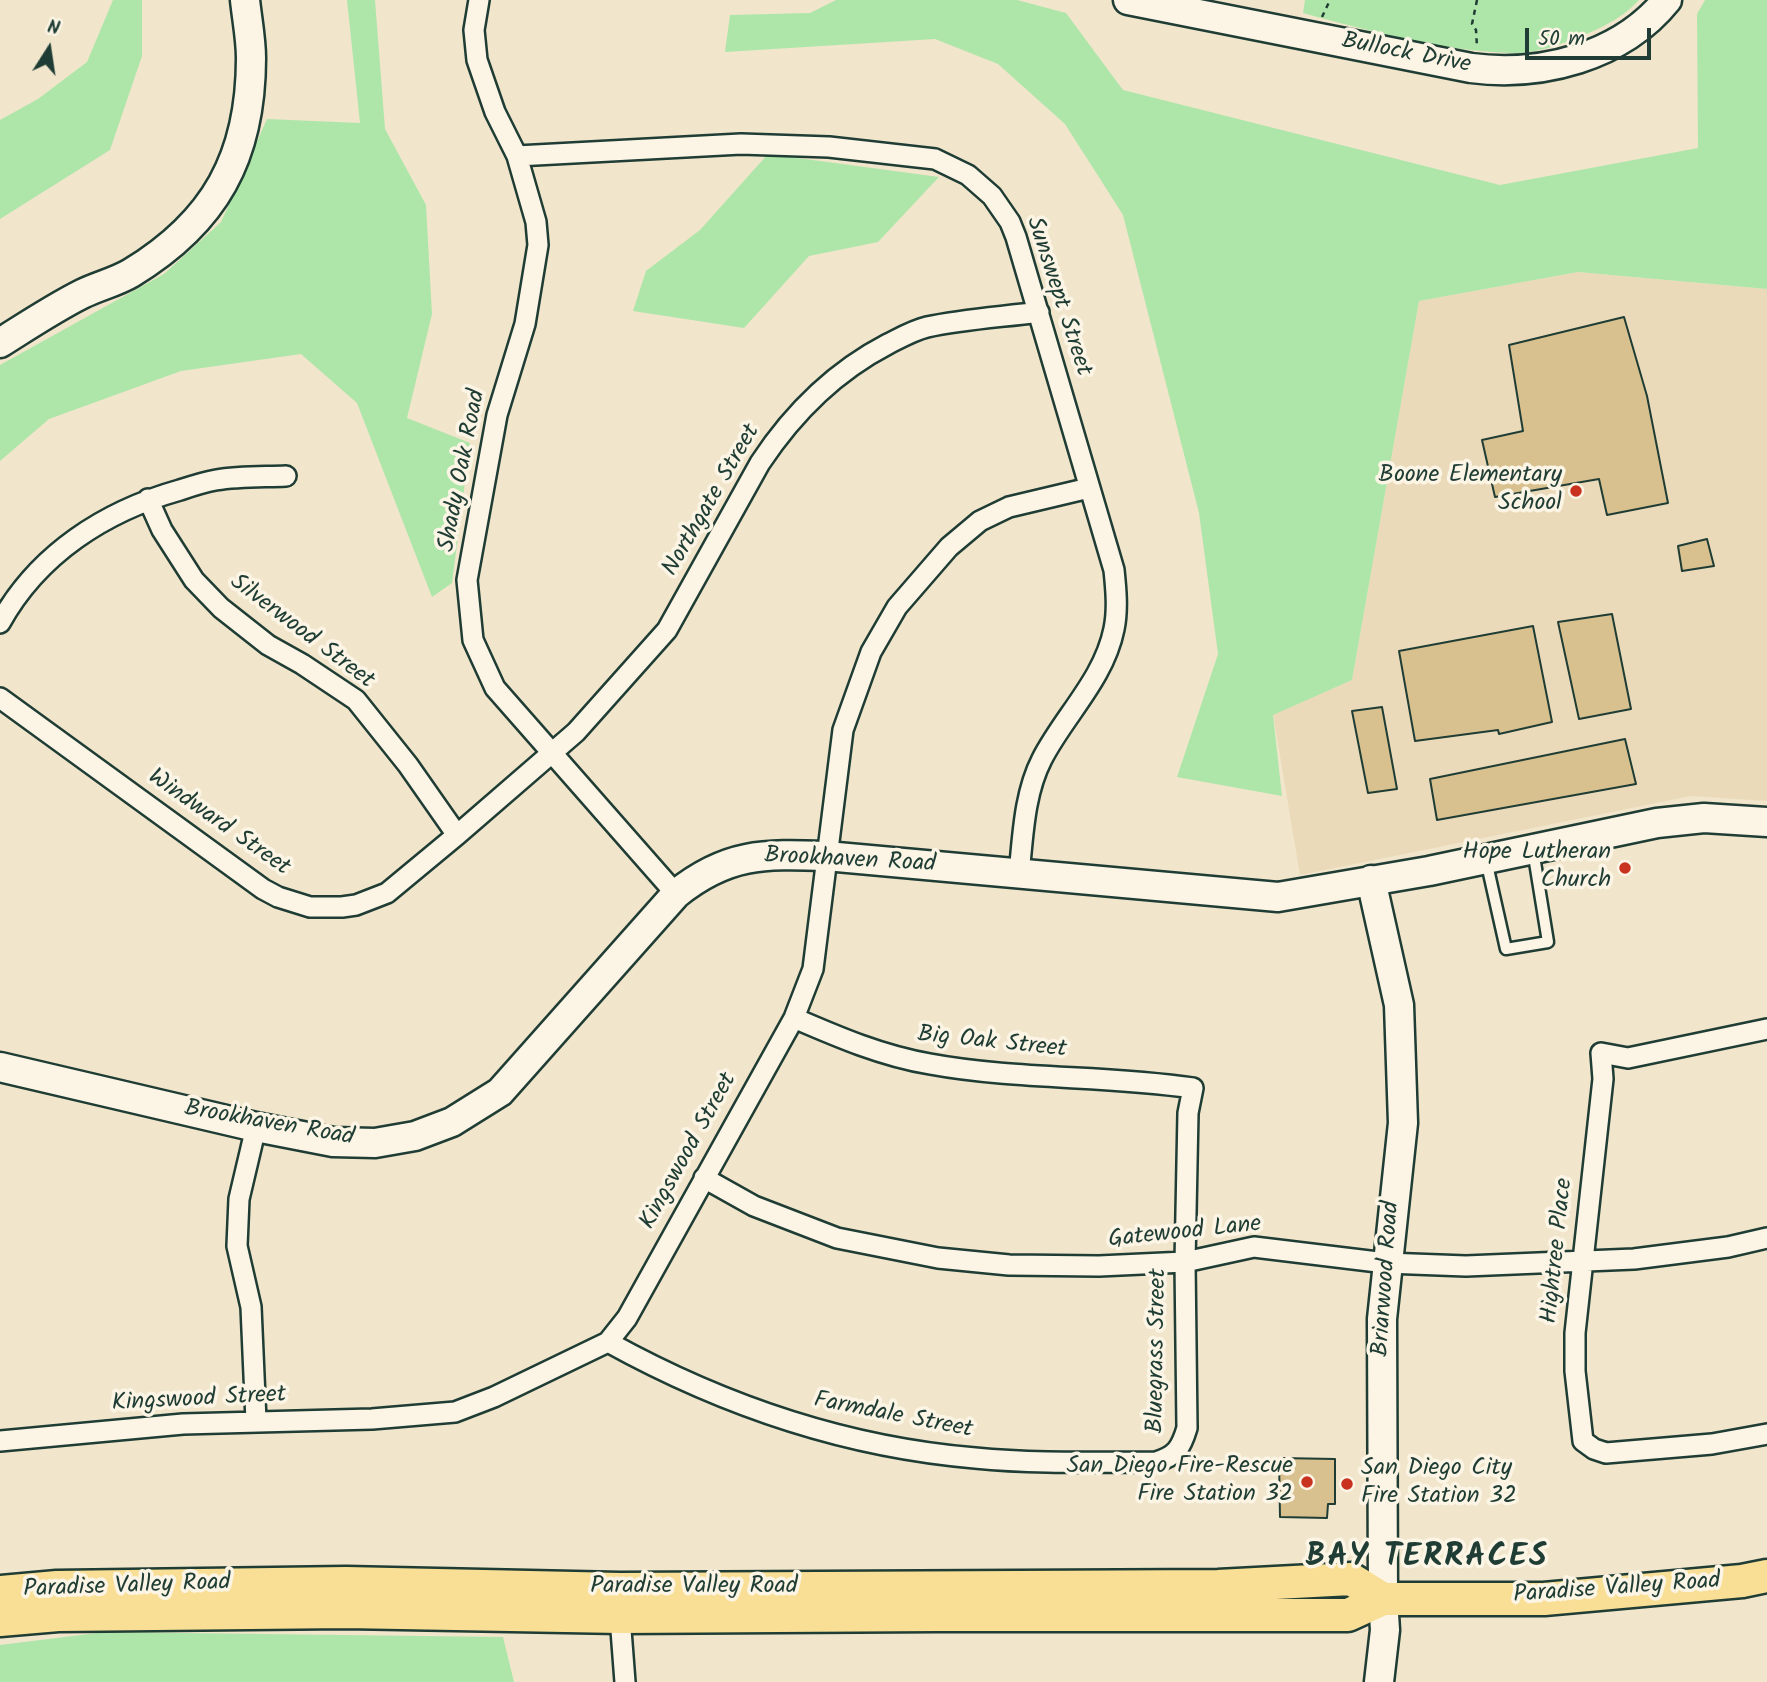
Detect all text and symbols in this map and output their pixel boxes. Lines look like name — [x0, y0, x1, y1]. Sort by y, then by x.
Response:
text: N — [44, 13, 62, 44]
north arrow — [14, 14, 84, 84]
scale bar — [1529, 14, 1655, 58]
text: 50 m — [1538, 23, 1585, 56]
street label: Bullock Drive — [1339, 28, 1473, 82]
street label: Sunswept Street — [1018, 214, 1096, 380]
street label: Shady Oak Road — [434, 387, 494, 555]
street label: Northgate Street — [658, 420, 768, 582]
place label: Boone Elementary School — [1379, 463, 1562, 519]
marker: Boone Elementary School — [1568, 483, 1584, 499]
street label: Silverwood Street — [223, 569, 379, 697]
street label: Windward Street — [141, 764, 295, 884]
place label: Hope Lutheran Church — [1463, 840, 1611, 896]
street label: Brookhaven Road — [763, 843, 937, 881]
marker: Hope Lutheran Church — [1617, 860, 1633, 876]
street label: Big Oak Street — [916, 1022, 1068, 1066]
street label: Kingswood Street — [635, 1069, 745, 1235]
street label: Brookhaven Road — [182, 1096, 356, 1154]
street label: Hightree Place — [1537, 1177, 1581, 1325]
street label: Briarwood Road — [1368, 1200, 1408, 1358]
street label: Gatewood Lane — [1107, 1212, 1263, 1256]
street label: Bluegrass Street — [1143, 1268, 1175, 1434]
street label: Kingswood Street — [111, 1382, 287, 1420]
street label: Farmdale Street — [811, 1387, 975, 1447]
place label: San Diego Fire-Rescue Fire Station 32 — [1067, 1454, 1293, 1510]
place label: San Diego City Fire Station 32 — [1361, 1456, 1517, 1512]
marker: San Diego Fire-Rescue Fire Station 32 — [1299, 1474, 1315, 1490]
marker: San Diego City Fire Station 32 — [1339, 1476, 1355, 1492]
district label: BAY TERRACES — [1307, 1541, 1547, 1579]
street label: Paradise Valley Road — [1513, 1568, 1721, 1612]
street label: Paradise Valley Road — [23, 1570, 231, 1606]
street label: Paradise Valley Road — [590, 1574, 798, 1602]

